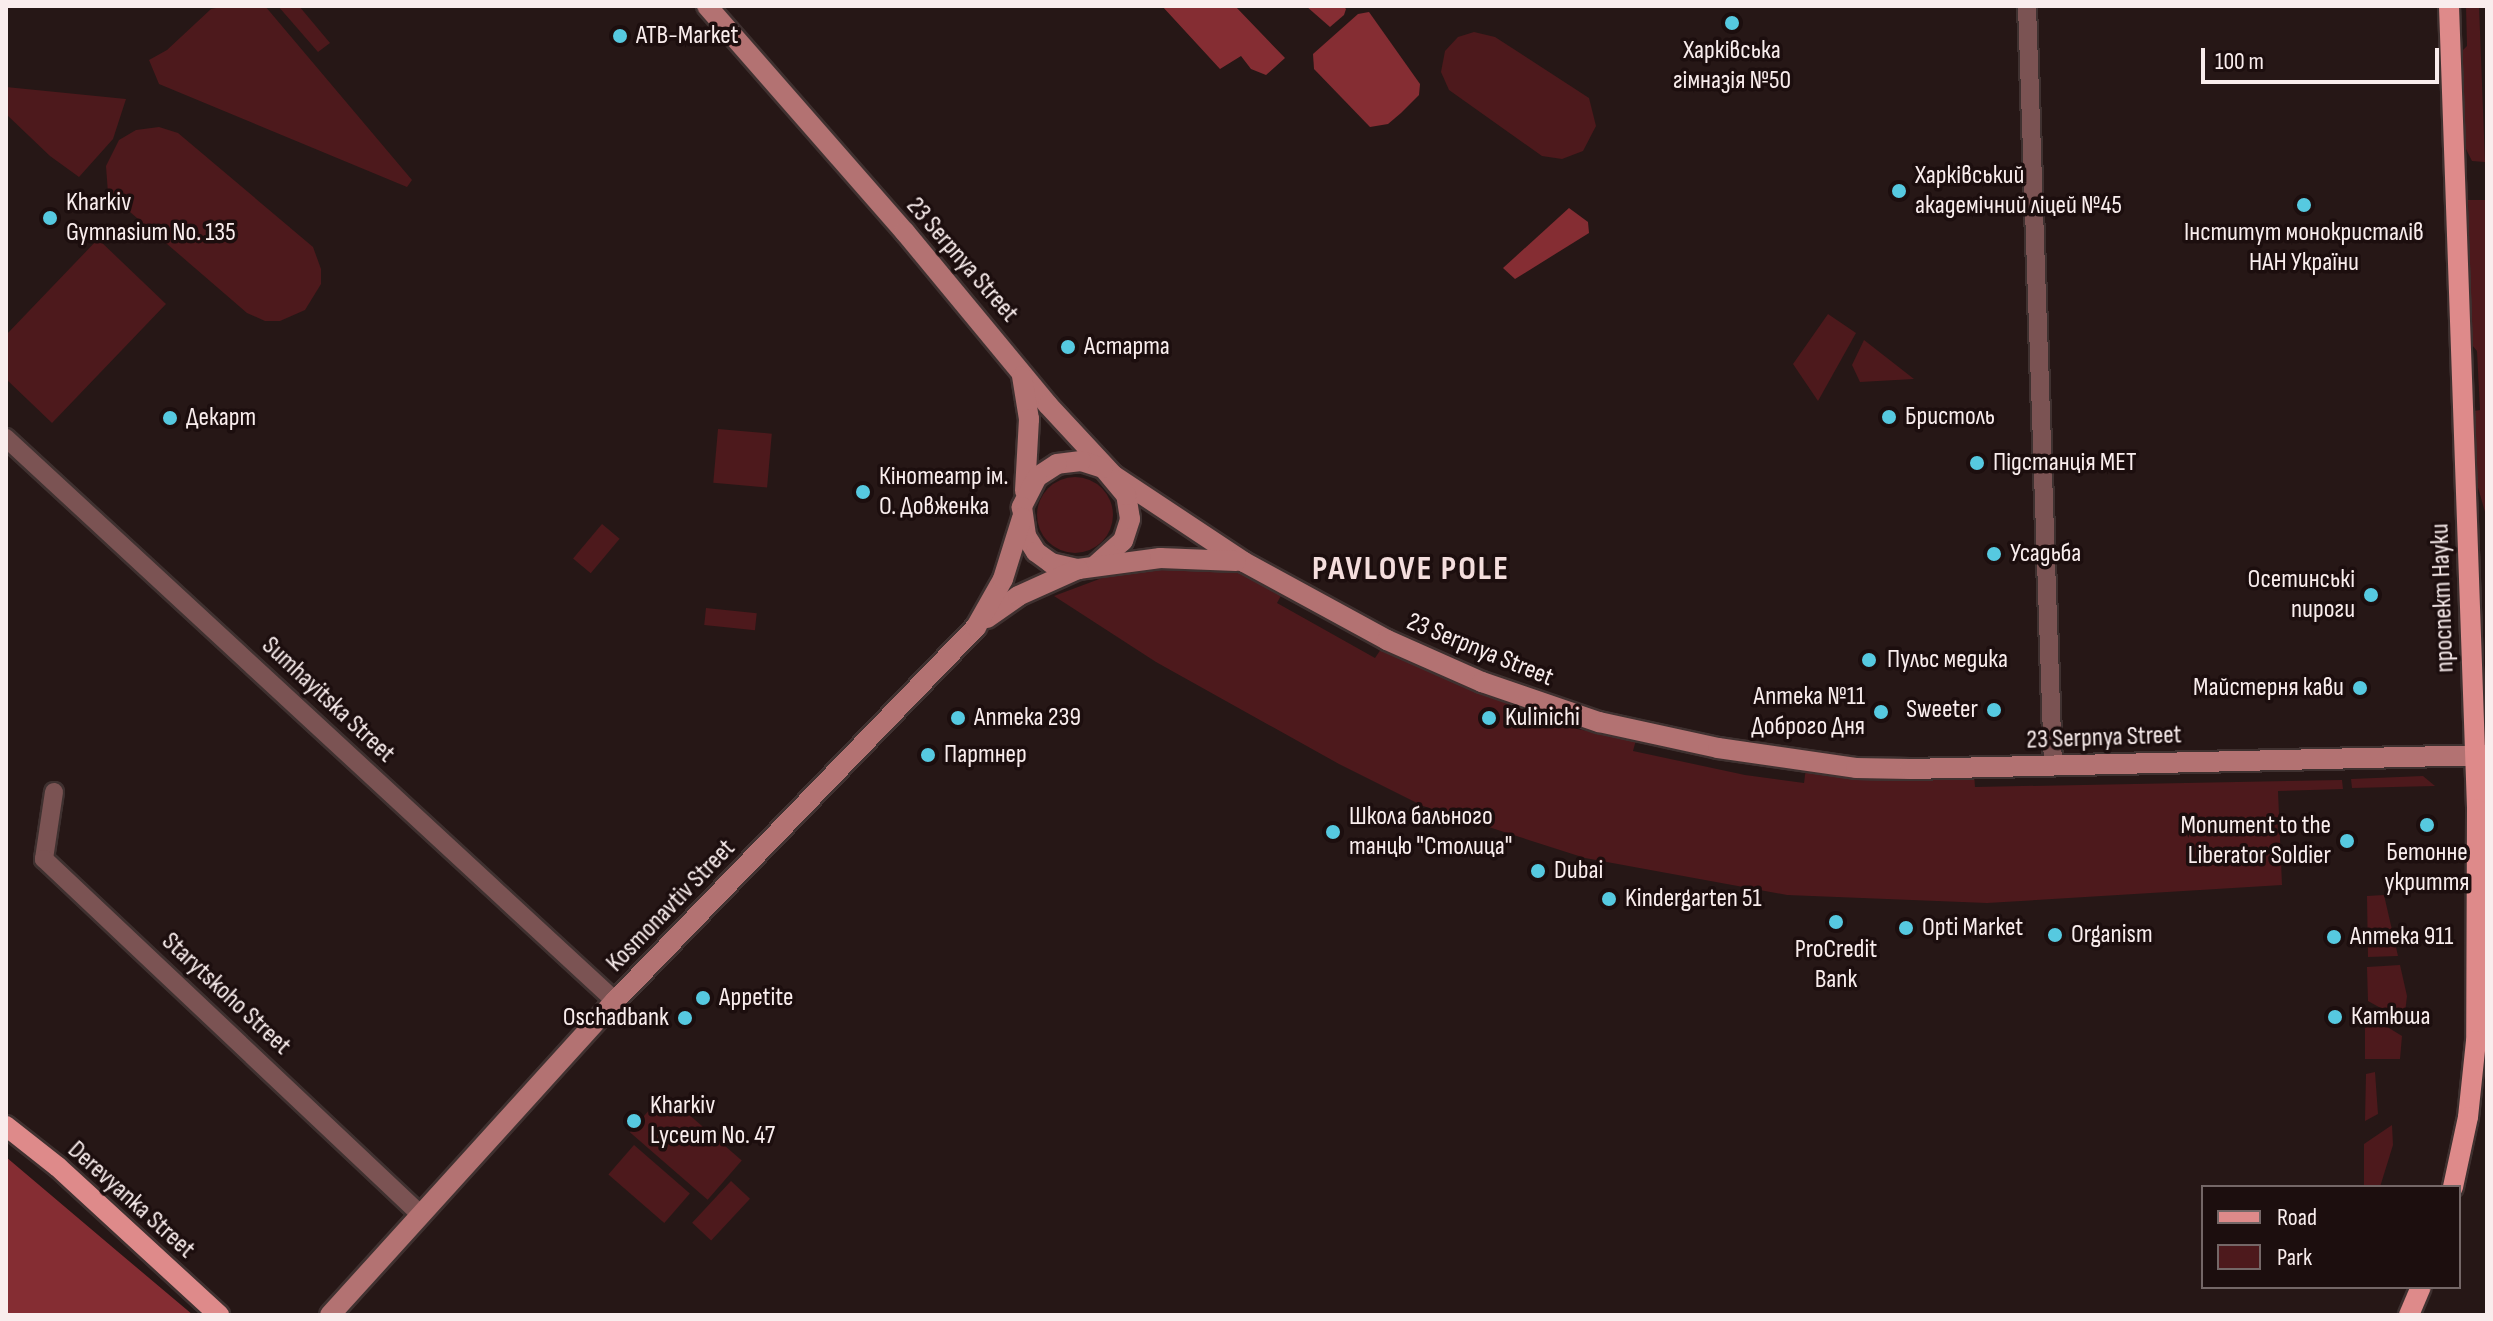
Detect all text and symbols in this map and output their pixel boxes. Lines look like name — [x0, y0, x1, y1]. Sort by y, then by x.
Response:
marker: Харківська гімназія №50 — [1723, 14, 1741, 32]
place label: ATB-Market — [636, 20, 738, 52]
marker: ATB-Market — [611, 27, 629, 45]
scale bar — [2205, 32, 2443, 82]
place label: Харківська гімназія №50 — [1673, 35, 1791, 96]
text: 100 m — [2215, 47, 2264, 76]
place label: Харківський академічний ліцей №45 — [1915, 160, 2122, 222]
marker: Харківський академічний ліцей №45 — [1890, 182, 1908, 200]
place label: Kharkiv Gymnasium No. 135 — [66, 187, 236, 248]
street label: 23 Serpnya Street — [899, 191, 1025, 329]
marker: Інститут монокристалів НАН України — [2295, 196, 2313, 214]
marker: Kharkiv Gymnasium No. 135 — [41, 209, 59, 227]
place label: Інститут монокристалів НАН України — [2184, 217, 2424, 278]
place label: Астарта — [1084, 331, 1170, 363]
marker: Астарта — [1059, 338, 1077, 356]
place label: Бристоль — [1905, 401, 1995, 433]
place label: Декарт — [186, 402, 256, 434]
marker: Бристоль — [1880, 408, 1898, 426]
marker: Декарт — [161, 409, 179, 427]
place label: Підстанція МЕТ — [1993, 447, 2136, 479]
marker: Підстанція МЕТ — [1968, 454, 1986, 472]
place label: Кінотеатр ім. О. Довженка — [879, 461, 1008, 522]
marker: Кінотеатр ім. О. Довженка — [854, 483, 872, 501]
street label: проспект Науки — [2425, 523, 2461, 673]
place label: Усадьба — [2010, 538, 2081, 570]
marker: Усадьба — [1985, 545, 2003, 563]
district label: PAVLOVE POLE — [1312, 549, 1510, 589]
place label: Осетинські пироги — [2248, 564, 2355, 626]
marker: Осетинські пироги — [2362, 586, 2380, 604]
street label: 23 Serpnya Street — [1402, 606, 1558, 694]
street label: Sumhayitska Street — [255, 630, 401, 770]
place label: Пульс медика — [1887, 644, 2008, 676]
marker: Пульс медика — [1858, 649, 1880, 671]
place label: Майстерня кави — [2193, 672, 2344, 704]
marker: Майстерня кави — [2351, 679, 2369, 697]
place label: Аптека №11 Доброго Дня — [1751, 681, 1865, 742]
place label: Sweeter — [1906, 694, 1978, 726]
marker: Sweeter — [1985, 701, 2003, 719]
place label: Аптека 239 — [974, 702, 1081, 734]
place label: Kulinichi — [1505, 702, 1580, 734]
marker: Аптека №11 Доброго Дня — [1872, 703, 1890, 721]
marker: Аптека 239 — [949, 709, 967, 727]
marker: Kulinichi — [1480, 709, 1498, 727]
street label: 23 Serpnya Street — [2026, 720, 2182, 756]
place label: Партнер — [944, 739, 1027, 771]
marker: Партнер — [919, 746, 937, 764]
place label: Школа бального танцю "Столица" — [1349, 801, 1512, 862]
place label: Monument to the Liberator Soldier — [2180, 810, 2331, 872]
marker: Бетонне укриття — [2418, 816, 2436, 834]
marker: Школа бального танцю "Столица" — [1324, 823, 1342, 841]
marker: Monument to the Liberator Soldier — [2338, 832, 2356, 850]
street label: Kosmonavtiv Street — [600, 833, 742, 979]
place label: Бетонне укриття — [2384, 837, 2470, 898]
place label: Dubai — [1554, 855, 1603, 887]
marker: Dubai — [1529, 862, 1547, 880]
place label: Kindergarten 51 — [1625, 883, 1762, 915]
marker: Kindergarten 51 — [1600, 890, 1618, 908]
place label: Opti Market — [1922, 912, 2023, 944]
marker: ProCredit Bank — [1827, 913, 1845, 931]
marker: Opti Market — [1897, 919, 1915, 937]
place label: Organism — [2071, 919, 2153, 951]
place label: Аптека 911 — [2350, 921, 2453, 953]
street label: Starytskoho Street — [155, 926, 297, 1062]
marker: Organism — [2046, 926, 2064, 944]
marker: Аптека 911 — [2325, 928, 2343, 946]
place label: ProCredit Bank — [1795, 934, 1877, 996]
place label: Appetite — [719, 982, 793, 1014]
marker: Appetite — [694, 989, 712, 1007]
place label: Катюша — [2351, 1001, 2430, 1033]
place label: Oschadbank — [563, 1002, 669, 1034]
marker: Катюша — [2326, 1008, 2344, 1026]
marker: Oschadbank — [676, 1009, 694, 1027]
place label: Kharkiv Lyceum No. 47 — [650, 1090, 775, 1152]
marker: Kharkiv Lyceum No. 47 — [625, 1112, 643, 1130]
street label: Derevyanka Street — [61, 1135, 201, 1265]
legend — [2201, 1185, 2461, 1289]
text: Road — [2277, 1203, 2317, 1232]
text: Park — [2277, 1243, 2312, 1272]

